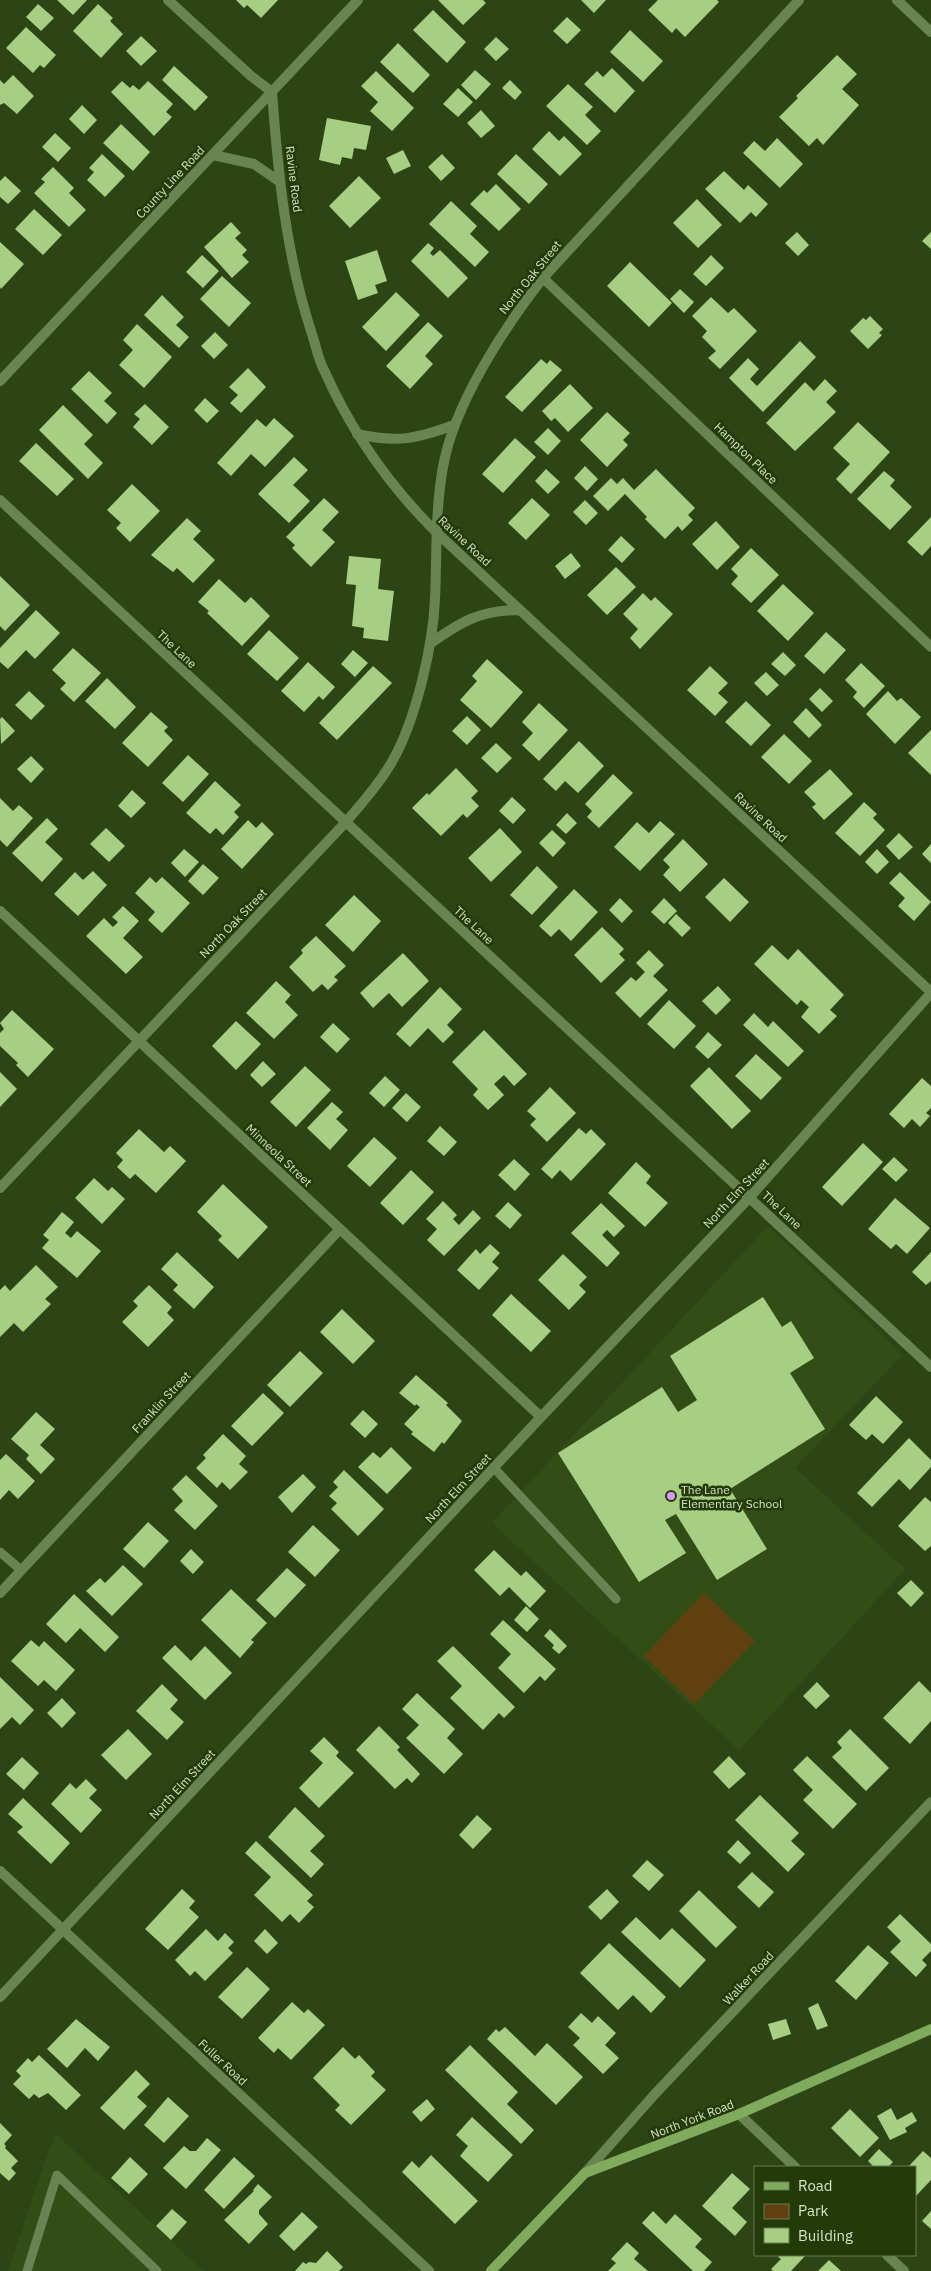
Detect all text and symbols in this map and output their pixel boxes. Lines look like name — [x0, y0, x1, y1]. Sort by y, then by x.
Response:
street label: County Line Road — [133, 143, 207, 221]
street label: Ravine Road — [282, 145, 306, 213]
street label: North Oak Street — [496, 237, 564, 317]
street label: Hampton Place — [711, 419, 781, 487]
street label: Ravine Road — [436, 513, 494, 569]
street label: The Lane — [154, 627, 200, 671]
street label: Ravine Road — [732, 789, 790, 845]
street label: North Oak Street — [196, 885, 270, 961]
street label: The Lane — [451, 903, 497, 947]
street label: Minneola Street — [243, 1120, 315, 1190]
street label: North Elm Street — [700, 1155, 772, 1231]
street label: The Lane — [759, 1188, 805, 1232]
street label: Franklin Street — [129, 1368, 193, 1436]
street label: North Elm Street — [422, 1450, 494, 1526]
place label: The Lane Elementary School — [681, 1482, 782, 1511]
marker: The Lane Elementary School — [665, 1490, 677, 1502]
street label: North Elm Street — [146, 1746, 218, 1822]
street label: Walker Road — [719, 1948, 777, 2008]
street label: Fuller Road — [196, 2036, 250, 2088]
street label: North York Road — [648, 2096, 736, 2142]
legend — [754, 2166, 916, 2256]
text: Road — [798, 2176, 833, 2195]
text: Park — [798, 2201, 828, 2220]
text: Building — [798, 2226, 853, 2245]

